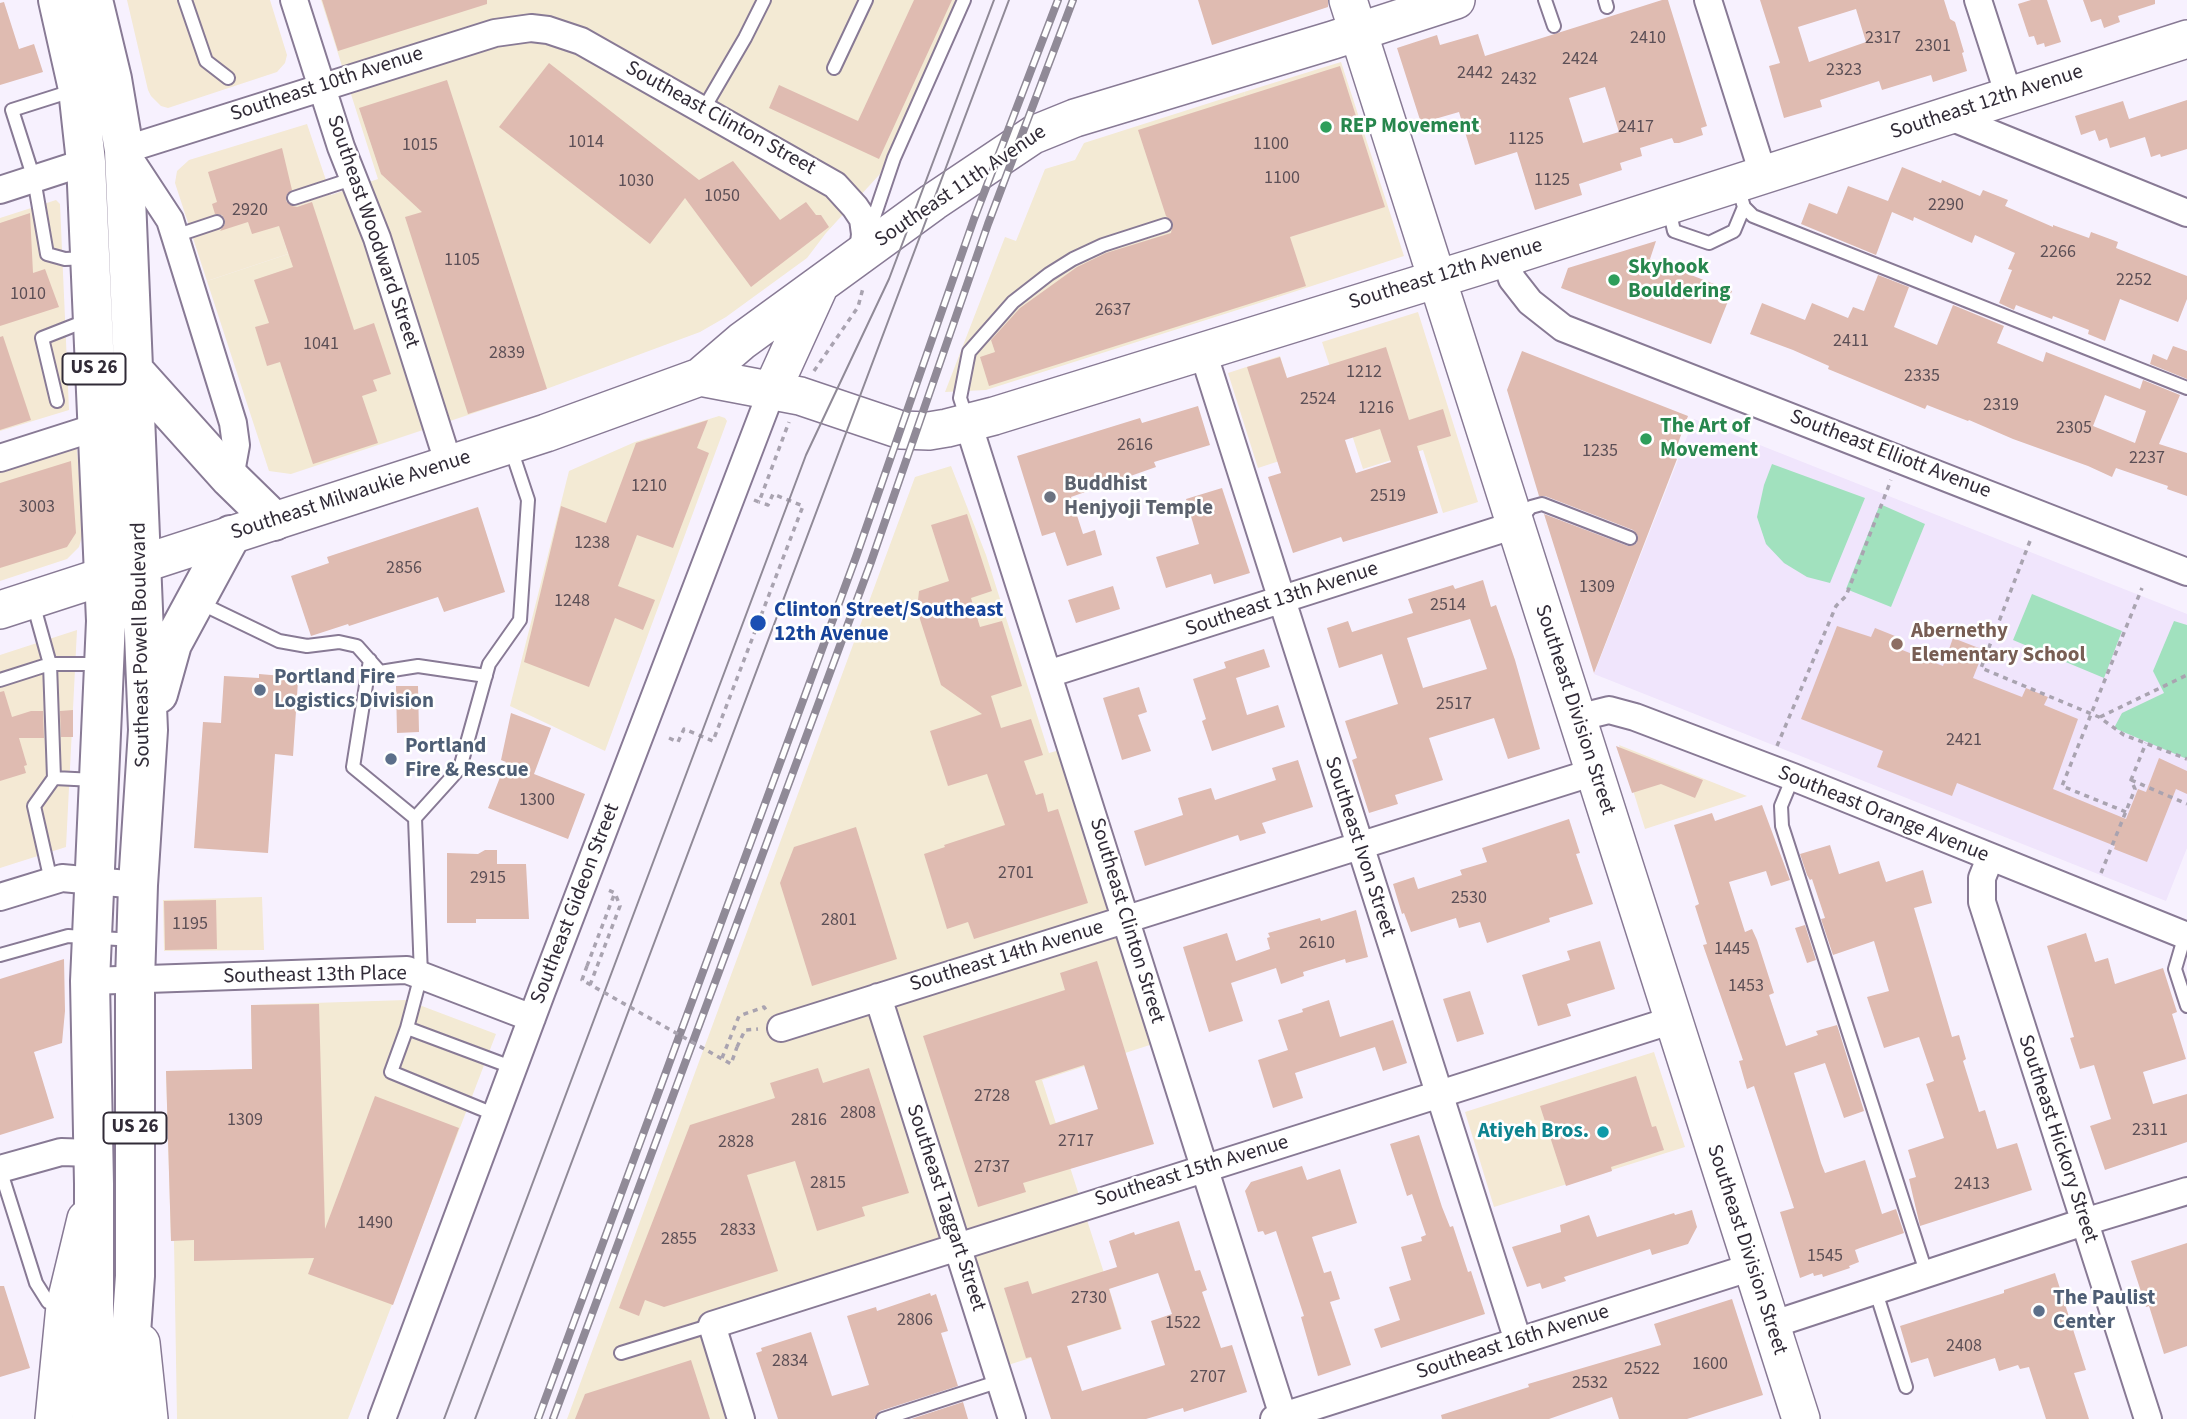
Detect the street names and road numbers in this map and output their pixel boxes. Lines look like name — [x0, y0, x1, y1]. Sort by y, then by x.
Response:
street label: Southeast 10th Avenue — [227, 42, 427, 128]
street label: Southeast Clinton Street — [621, 56, 819, 182]
street label: Southeast 12th Avenue — [1887, 60, 2087, 146]
street label: Southeast Woodward Street — [320, 112, 424, 352]
street label: Southeast 11th Avenue — [871, 120, 1051, 254]
street label: Southeast 12th Avenue — [1346, 234, 1546, 316]
road number: US 26 — [62, 354, 126, 384]
street label: Southeast Elliott Avenue — [1786, 405, 1994, 505]
street label: Southeast Milwaukie Avenue — [228, 445, 474, 547]
street label: Southeast Powell Boulevard — [127, 522, 157, 768]
street label: Southeast 13th Avenue — [1182, 557, 1382, 643]
street label: Southeast Division Street — [1528, 602, 1620, 818]
street label: Southeast Ivon Street — [1318, 754, 1400, 940]
street label: Southeast Orange Avenue — [1774, 761, 1992, 869]
street label: Southeast Gideon Street — [526, 800, 626, 1008]
street label: Southeast Clinton Street — [1083, 815, 1169, 1027]
street label: Southeast 14th Avenue — [907, 916, 1107, 998]
street label: Southeast 13th Place — [223, 962, 407, 990]
street label: Southeast Hickory Street — [2011, 1032, 2103, 1246]
street label: Southeast Taggart Street — [900, 1101, 990, 1315]
road number: US 26 — [104, 1112, 166, 1144]
street label: Southeast 15th Avenue — [1092, 1131, 1292, 1213]
street label: Southeast Division Street — [1700, 1142, 1792, 1358]
street label: Southeast 16th Avenue — [1413, 1300, 1613, 1386]

